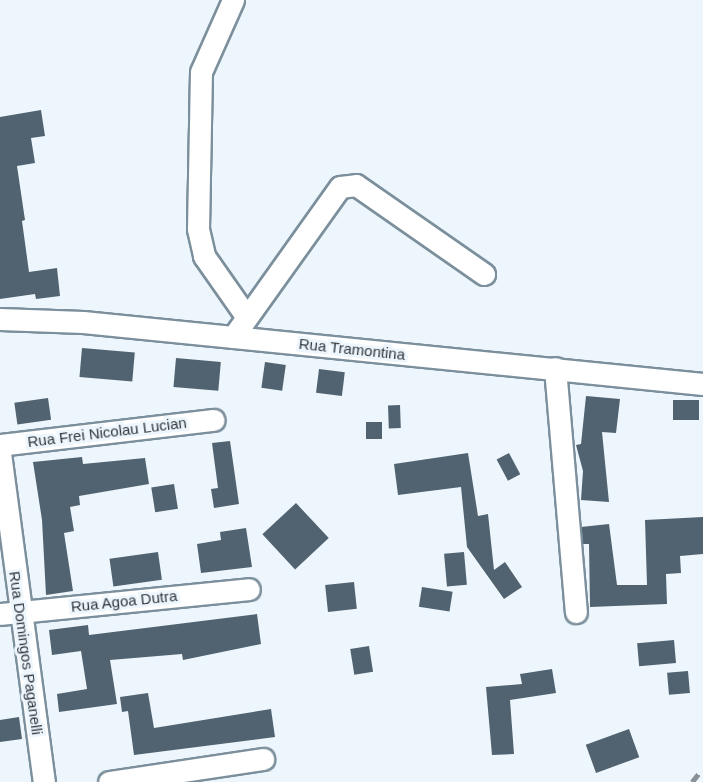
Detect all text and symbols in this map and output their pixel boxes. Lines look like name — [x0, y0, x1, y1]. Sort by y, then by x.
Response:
street label: Rua Tramontina — [298, 334, 406, 364]
street label: Rua Frei Nicolau Lucian — [26, 413, 188, 451]
street label: Rua Domingos Paganelli — [6, 570, 46, 736]
street label: Rua Agoa Dutra — [70, 586, 178, 616]

